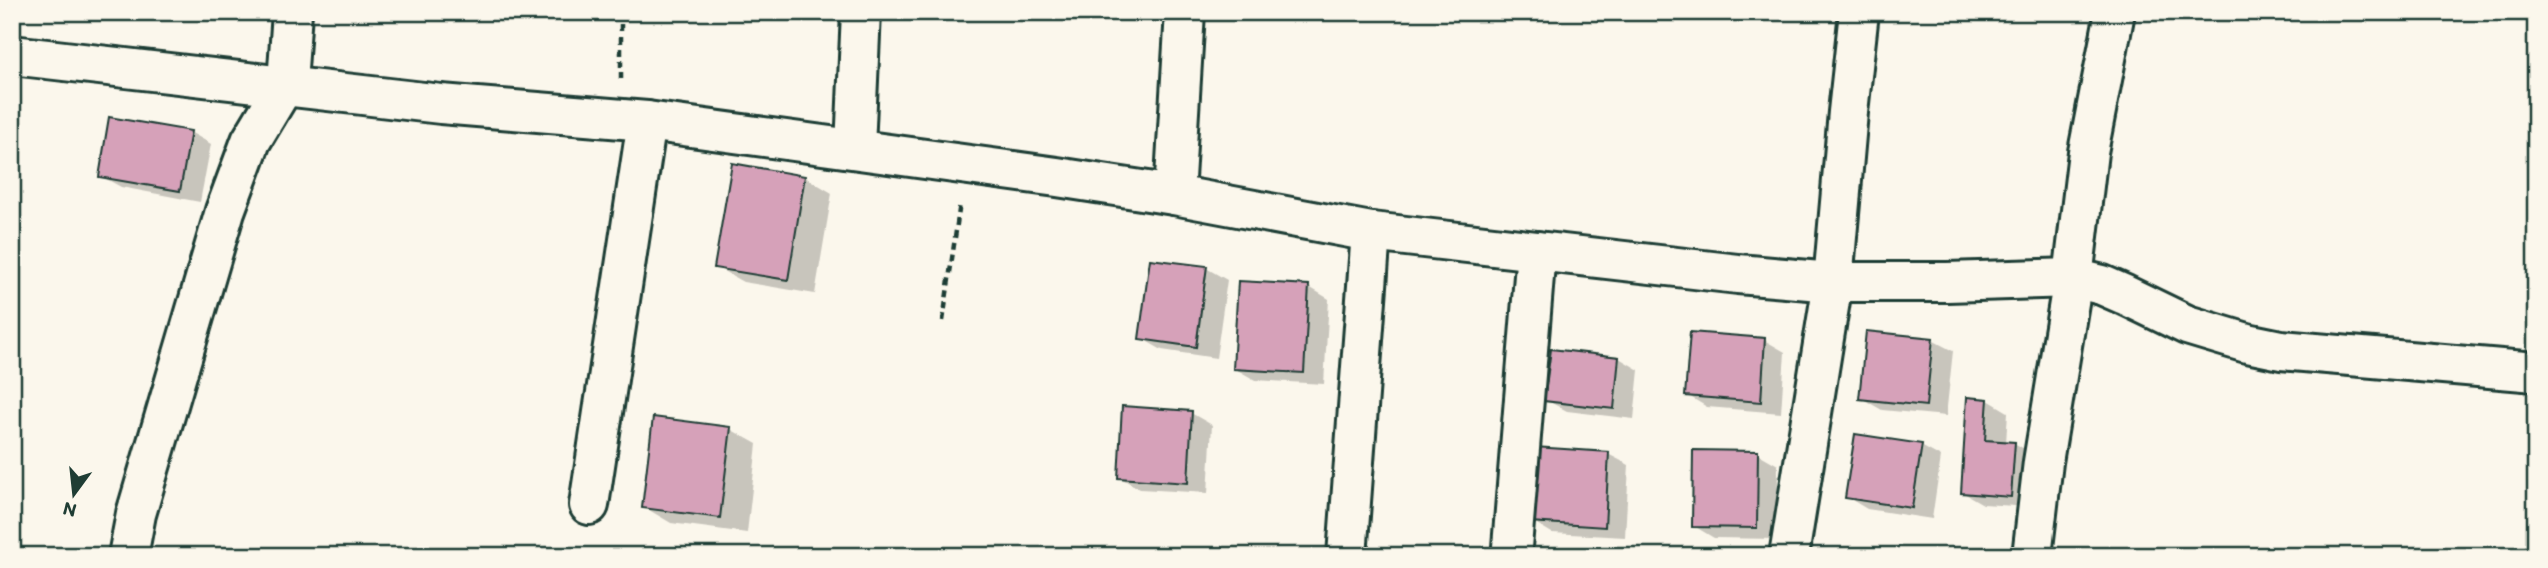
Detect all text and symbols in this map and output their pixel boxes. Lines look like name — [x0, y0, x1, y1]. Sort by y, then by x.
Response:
north arrow — [38, 460, 108, 530]
text: N — [61, 497, 79, 523]

